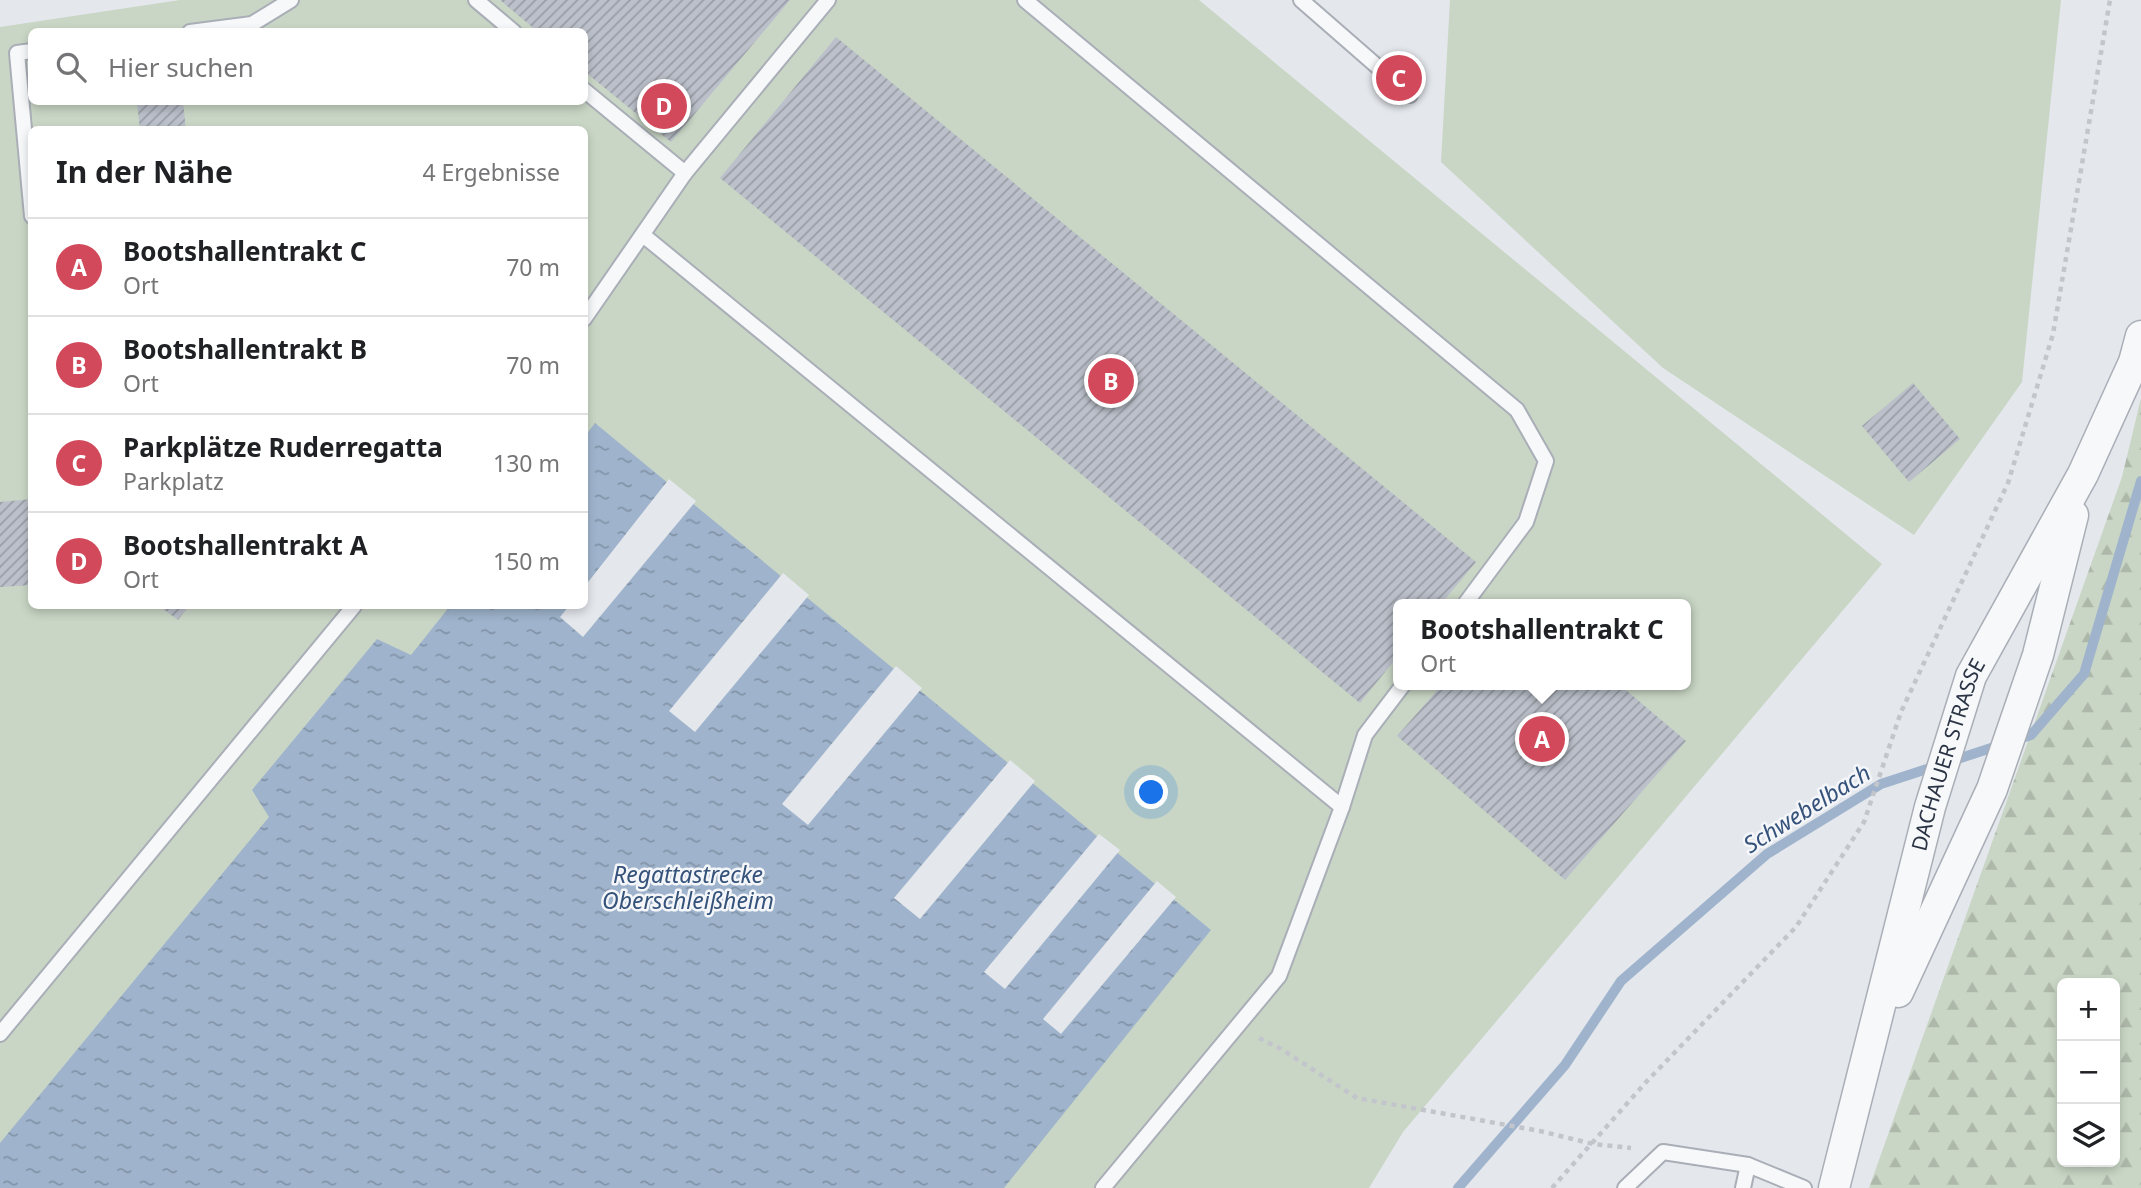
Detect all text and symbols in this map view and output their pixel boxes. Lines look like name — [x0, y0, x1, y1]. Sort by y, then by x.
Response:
search box — [28, 28, 588, 105]
icon: search — [52, 48, 90, 86]
text: Hier suchen — [108, 49, 254, 85]
pin: C — [1376, 52, 1422, 104]
pin: D — [641, 80, 687, 132]
text: In der Nähe — [56, 151, 233, 192]
text: 4 Ergebnisse — [422, 156, 560, 188]
text: Bootshallentrakt C — [123, 233, 366, 269]
text: A — [71, 251, 87, 283]
text: 70 m — [506, 251, 560, 283]
text: Ort — [123, 269, 159, 301]
text: Bootshallentrakt B — [123, 331, 367, 367]
text: B — [71, 349, 87, 381]
text: 70 m — [506, 349, 560, 381]
pin: B — [1088, 355, 1134, 407]
text: Ort — [123, 367, 159, 399]
text: Parkplätze Ruderregatta — [123, 429, 443, 465]
text: C — [72, 447, 86, 479]
text: 130 m — [493, 447, 560, 479]
text: Parkplatz — [123, 465, 224, 497]
text: Bootshallentrakt A — [123, 527, 368, 563]
text: D — [71, 545, 87, 577]
text: 150 m — [493, 545, 560, 577]
text: Ort — [123, 563, 159, 595]
popup — [1393, 599, 1691, 690]
text: Bootshallentrakt C — [1420, 611, 1664, 647]
text: Ort — [1420, 647, 1456, 679]
street label: DACHAUER STRASSE — [1904, 653, 1991, 854]
pin: A — [1519, 713, 1565, 765]
water label: Schwebelbach — [1737, 756, 1876, 860]
your location — [1134, 775, 1168, 809]
water label: Regattastrecke Oberschleißheim — [602, 858, 774, 916]
map controls — [2057, 978, 2120, 1167]
button: + — [2057, 978, 2120, 1041]
button: − — [2057, 1041, 2120, 1104]
button: layers — [2057, 1104, 2120, 1167]

